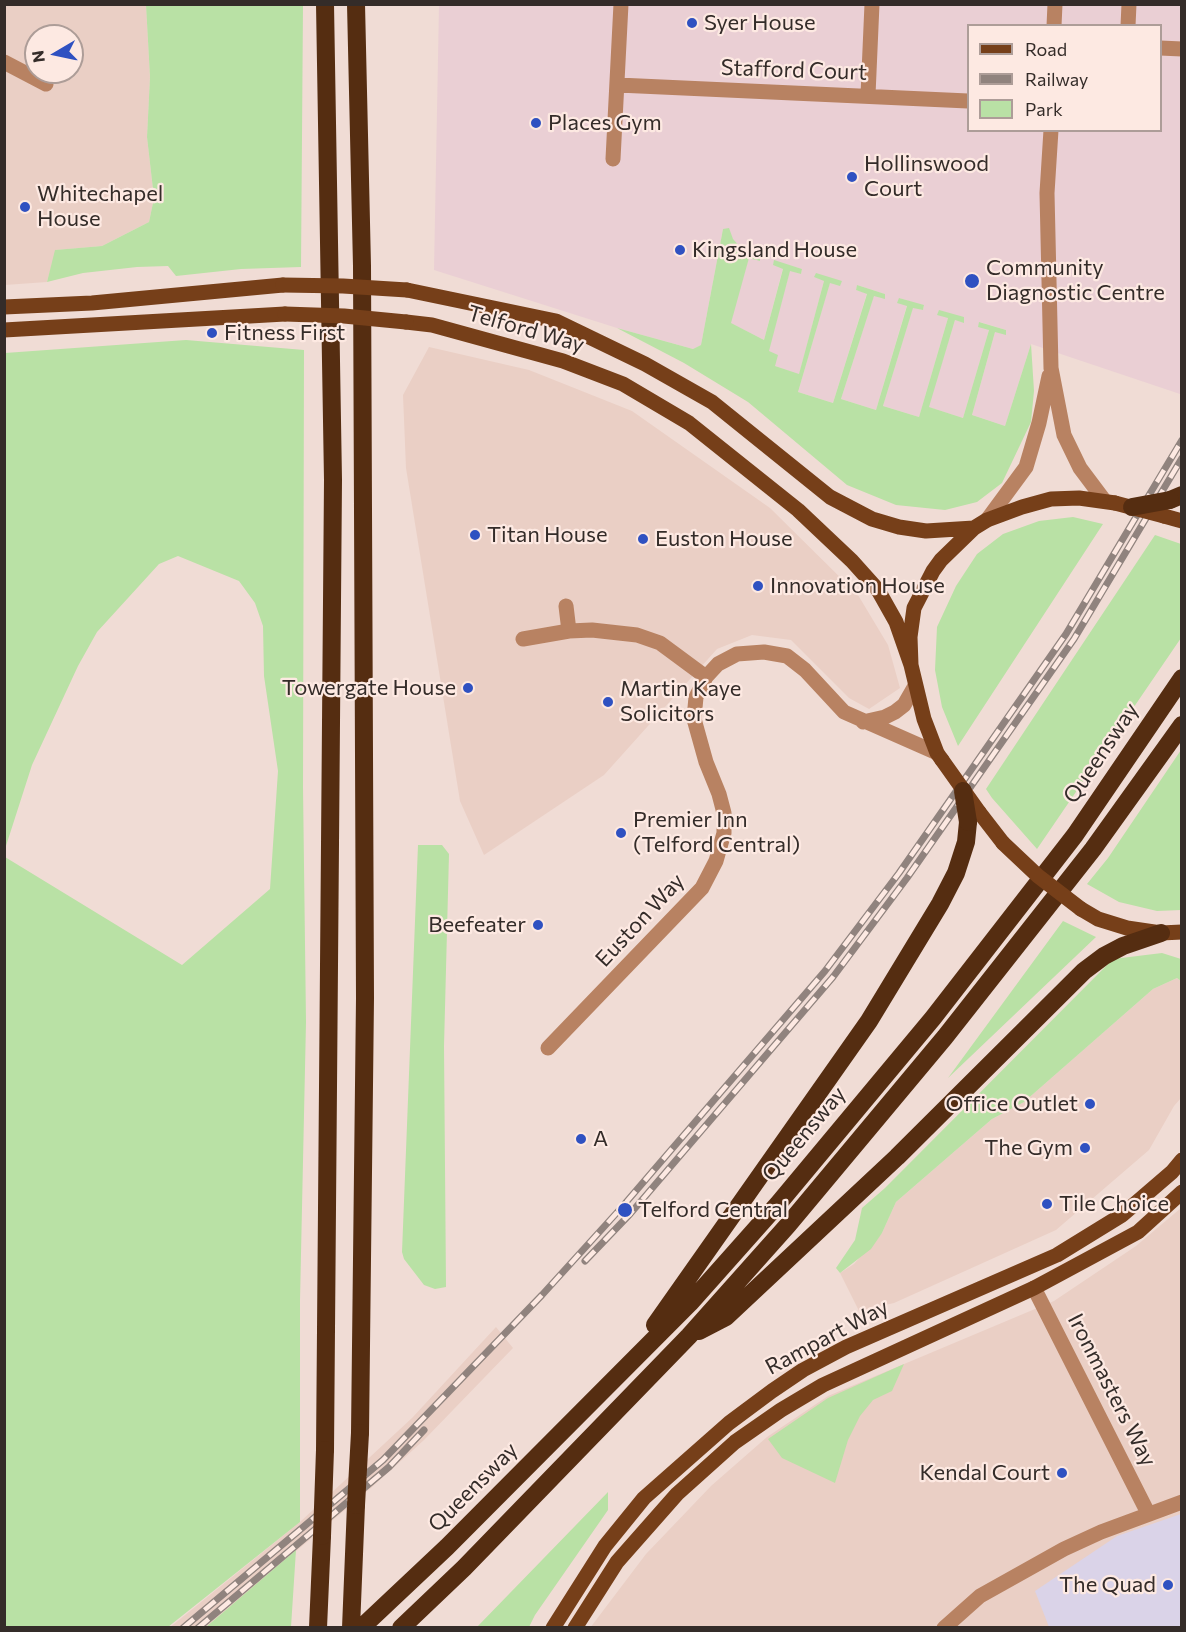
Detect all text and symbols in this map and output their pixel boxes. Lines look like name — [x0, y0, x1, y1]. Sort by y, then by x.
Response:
place label: Syer House — [704, 10, 816, 36]
marker: Syer House — [685, 16, 699, 30]
north arrow — [24, 24, 84, 84]
legend — [967, 24, 1162, 132]
text: Road — [1025, 38, 1067, 60]
text: N — [27, 49, 48, 64]
street label: Stafford Court — [720, 54, 868, 86]
text: Railway — [1025, 68, 1088, 90]
text: Park — [1025, 98, 1063, 120]
place label: Places Gym — [548, 110, 662, 136]
marker: Places Gym — [529, 116, 543, 130]
place label: Hollinswood Court — [864, 151, 989, 202]
marker: Hollinswood Court — [845, 170, 859, 184]
place label: Whitechapel House — [37, 181, 163, 232]
marker: Whitechapel House — [18, 200, 32, 214]
place label: Kingsland House — [692, 237, 857, 263]
marker: Kingsland House — [673, 243, 687, 257]
place label: Community Diagnostic Centre — [986, 255, 1165, 306]
marker: Community Diagnostic Centre — [963, 272, 981, 290]
street label: Telford Way — [465, 300, 587, 358]
place label: Fitness First — [224, 320, 345, 346]
marker: Fitness First — [205, 326, 219, 340]
place label: Titan House — [487, 522, 608, 548]
place label: Euston House — [655, 526, 793, 552]
marker: Titan House — [468, 528, 482, 542]
marker: Euston House — [636, 532, 650, 546]
place label: Innovation House — [770, 573, 945, 599]
marker: Innovation House — [751, 579, 765, 593]
place label: Towergate House — [282, 675, 456, 701]
place label: Martin Kaye Solicitors — [620, 676, 741, 728]
marker: Towergate House — [461, 681, 475, 695]
marker: Martin Kaye Solicitors — [601, 695, 615, 709]
street label: Queensway — [1058, 698, 1144, 808]
place label: Premier Inn (Telford Central) — [633, 807, 800, 858]
marker: Premier Inn (Telford Central) — [614, 826, 628, 840]
street label: Euston Way — [590, 868, 690, 972]
place label: Beefeater — [428, 912, 526, 938]
marker: Beefeater — [531, 918, 545, 932]
street label: Queensway — [757, 1081, 851, 1187]
place label: Office Outlet — [945, 1091, 1078, 1117]
marker: Office Outlet — [1083, 1097, 1097, 1111]
place label: A — [593, 1126, 608, 1152]
marker: A — [574, 1132, 588, 1146]
place label: The Gym — [984, 1135, 1073, 1161]
marker: The Gym — [1078, 1141, 1092, 1155]
place label: Tile Choice — [1059, 1191, 1169, 1217]
place label: Telford Central — [638, 1197, 788, 1223]
marker: Tile Choice — [1040, 1197, 1054, 1211]
marker: Telford Central — [616, 1201, 634, 1219]
street label: Rampart Way — [761, 1293, 893, 1381]
street label: Ironmasters Way — [1062, 1309, 1162, 1471]
street label: Queensway — [423, 1437, 523, 1537]
place label: Kendal Court — [919, 1460, 1050, 1486]
marker: Kendal Court — [1055, 1466, 1069, 1480]
place label: The Quad — [1059, 1572, 1156, 1598]
marker: The Quad — [1161, 1578, 1175, 1592]

